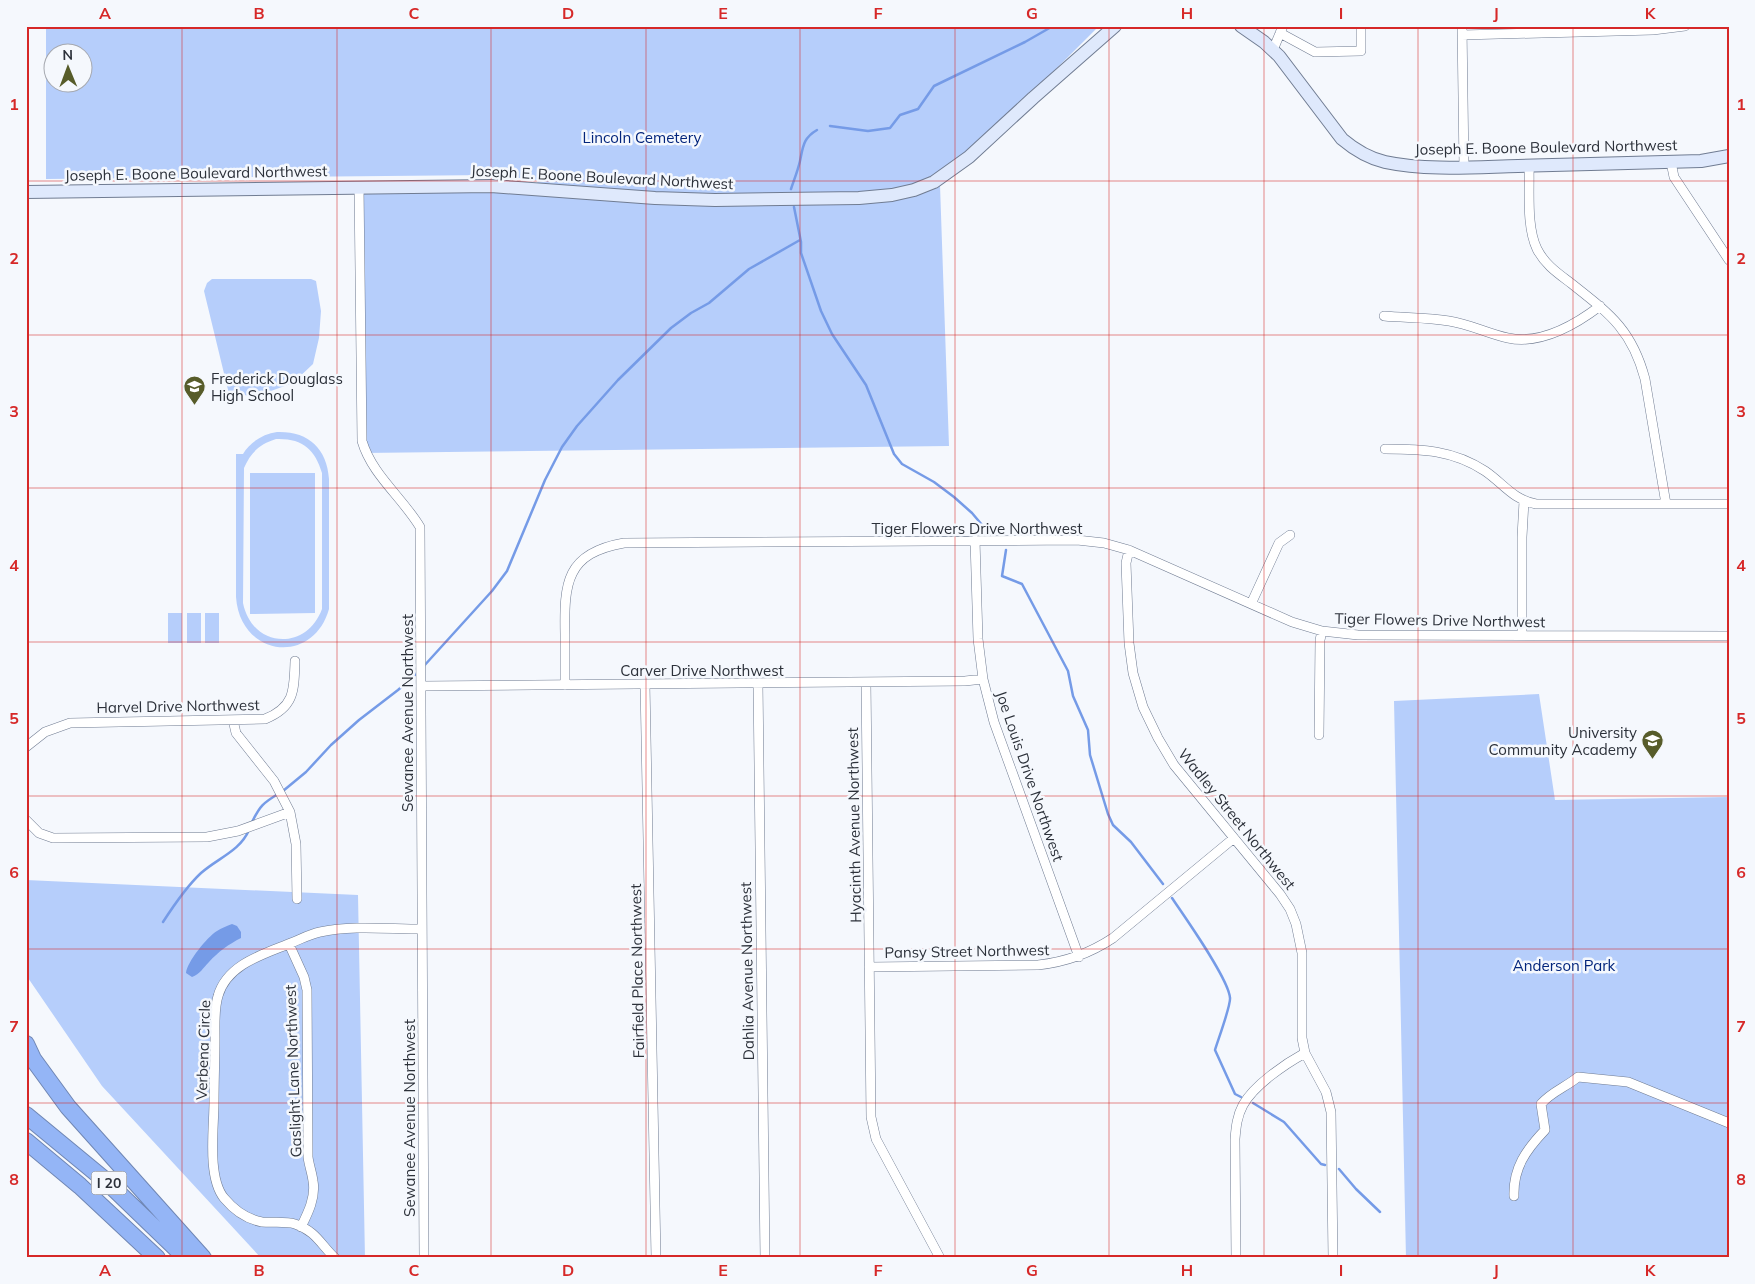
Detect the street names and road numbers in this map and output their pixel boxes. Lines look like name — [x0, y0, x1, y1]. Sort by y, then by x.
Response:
street label: Joseph E. Boone Boulevard Northwest — [1414, 135, 1678, 159]
street label: Joseph E. Boone Boulevard Northwest — [64, 161, 328, 185]
street label: Joseph E. Boone Boulevard Northwest — [470, 161, 734, 193]
street label: Tiger Flowers Drive Northwest — [872, 519, 1082, 538]
street label: Tiger Flowers Drive Northwest — [1334, 609, 1546, 631]
street label: Sewanee Avenue Northwest — [398, 614, 417, 812]
street label: Carver Drive Northwest — [620, 661, 784, 680]
street label: Joe Louis Drive Northwest — [992, 688, 1068, 864]
street label: Harvel Drive Northwest — [96, 695, 260, 717]
street label: Hyacinth Avenue Northwest — [843, 727, 865, 923]
street label: Wadley Street Northwest — [1174, 745, 1300, 893]
street label: Dahlia Avenue Northwest — [736, 882, 758, 1060]
street label: Fairfield Place Northwest — [626, 883, 648, 1059]
street label: Pansy Street Northwest — [884, 940, 1050, 962]
street label: Gaslight Lane Northwest — [280, 984, 306, 1158]
street label: Verbena Circle — [192, 999, 214, 1101]
street label: Sewanee Avenue Northwest — [400, 1019, 419, 1217]
road number: I 20 — [92, 1172, 126, 1194]

